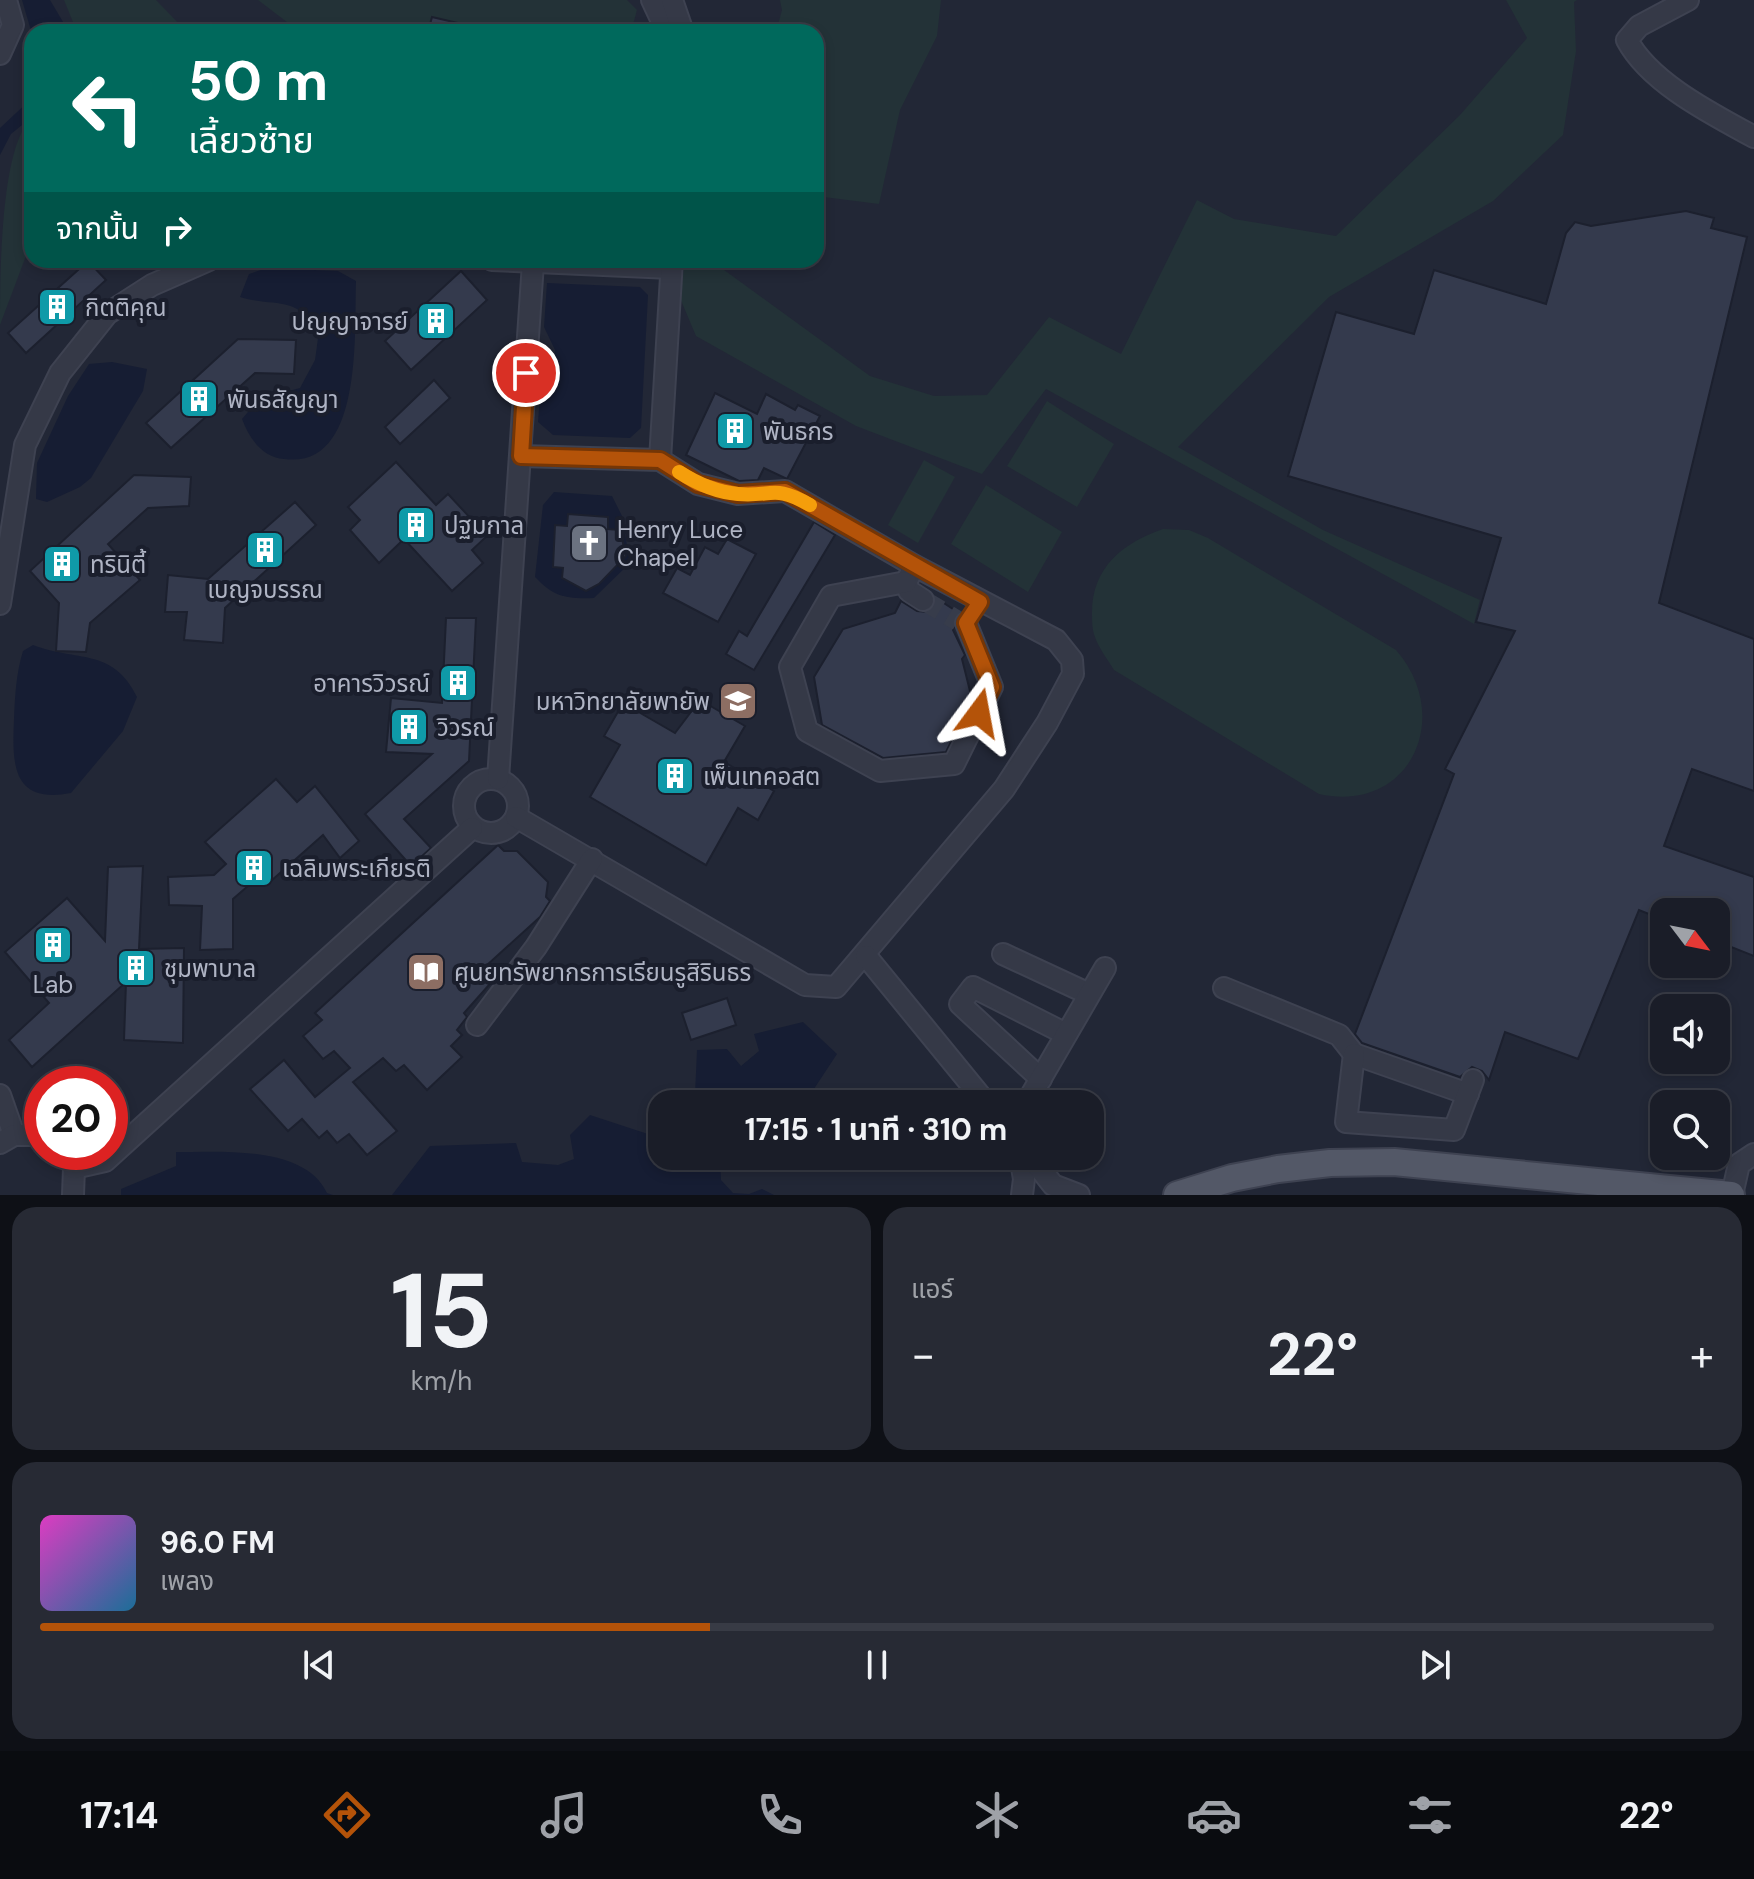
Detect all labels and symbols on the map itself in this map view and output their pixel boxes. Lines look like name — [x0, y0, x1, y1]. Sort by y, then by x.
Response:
building icon: กิตติคุณ — [36, 286, 78, 328]
place label: กิตติคุณ — [85, 292, 166, 323]
building icon: ปญญาจารย์ — [415, 300, 457, 342]
place label: ปญญาจารย์ — [292, 306, 408, 337]
pin — [492, 339, 560, 407]
building icon: พันธสัญญา — [178, 378, 220, 420]
place label: พันธสัญญา — [227, 384, 339, 415]
building icon: พันธกร — [714, 410, 756, 452]
place label: พันธกร — [763, 416, 834, 447]
building icon: ปฐมกาล — [395, 504, 437, 546]
place label: ปฐมกาล — [444, 510, 524, 541]
place label: Henry Luce Chapel — [617, 514, 743, 573]
church icon: Henry Luce Chapel — [568, 522, 610, 564]
building icon: เบญจบรรณ — [244, 529, 286, 571]
building icon: ทรินิตี้ — [41, 543, 83, 585]
place label: ทรินิตี้ — [90, 548, 146, 580]
place label: เบญจบรรณ — [207, 574, 323, 605]
building icon: อาคารวิวรณ์ — [437, 662, 479, 704]
place label: อาคารวิวรณ์ — [313, 668, 430, 699]
position arrow — [937, 671, 1021, 755]
school or university icon: มหาวิทยาลัยพายัพ — [717, 680, 759, 722]
place label: มหาวิทยาลัยพายัพ — [536, 686, 710, 717]
building icon: วิวรณ์ — [388, 706, 430, 748]
place label: วิวรณ์ — [436, 712, 494, 743]
building icon: เพ็นเทคอสต — [654, 755, 696, 797]
place label: เพ็นเทคอสต — [703, 761, 820, 792]
building icon: เฉลิมพระเกียรติ — [233, 847, 275, 889]
place label: เฉลิมพระเกียรติ — [282, 853, 431, 884]
north arrow — [1650, 898, 1730, 978]
building icon: Lab — [32, 924, 74, 966]
building icon: ชุมพาบาล — [115, 947, 157, 989]
library icon: ศูนยทรัพยากรการเรียนรูสิรินธร — [405, 951, 447, 993]
place label: ชุมพาบาล — [164, 953, 256, 984]
place label: ศูนยทรัพยากรการเรียนรูสิรินธร — [454, 957, 751, 988]
place label: Lab — [33, 969, 73, 1000]
speed limit sign: 20 — [24, 1066, 128, 1170]

